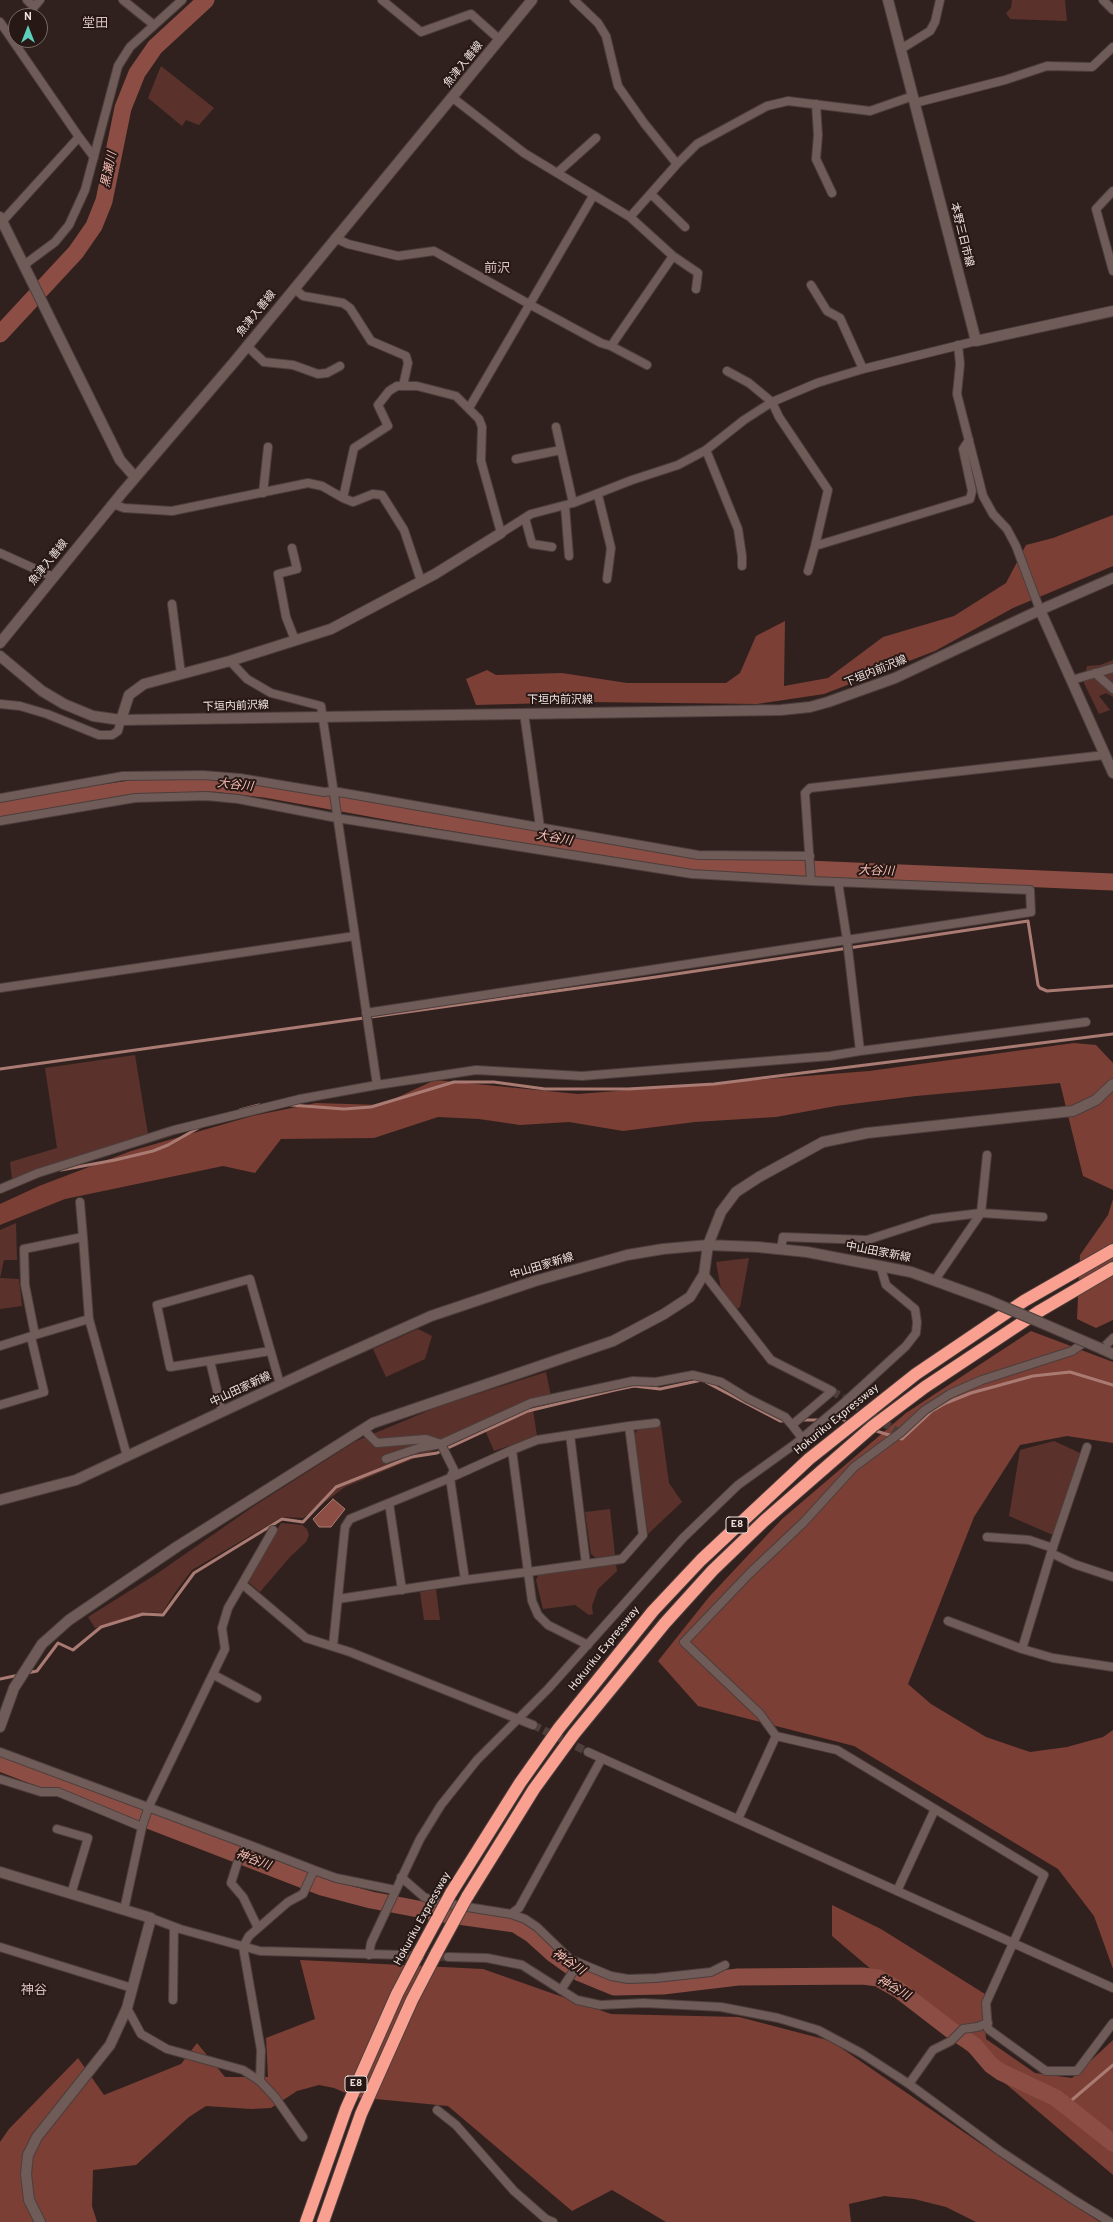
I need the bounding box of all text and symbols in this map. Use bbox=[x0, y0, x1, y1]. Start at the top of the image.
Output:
north arrow bbox=[8, 8, 48, 48]
text: N bbox=[24, 10, 32, 24]
district label: 堂田 bbox=[82, 16, 108, 32]
street label: 魚津入善線 bbox=[442, 39, 486, 91]
water label: 黒瀬川 bbox=[99, 151, 121, 189]
street label: 本野三日市線 bbox=[947, 201, 975, 269]
district label: 前沢 bbox=[484, 261, 510, 277]
street label: 魚津入善線 bbox=[235, 288, 279, 340]
street label: 魚津入善線 bbox=[27, 537, 71, 589]
street label: 下垣内前沢線 bbox=[843, 654, 909, 690]
street label: 下垣内前沢線 bbox=[527, 694, 593, 708]
street label: 下垣内前沢線 bbox=[203, 699, 269, 715]
water label: 大谷川 bbox=[216, 777, 254, 795]
water label: 大谷川 bbox=[535, 829, 573, 849]
water label: 大谷川 bbox=[858, 864, 894, 880]
street label: 中山田家新線 bbox=[844, 1240, 912, 1266]
street label: 中山田家新線 bbox=[509, 1251, 575, 1283]
street label: 中山田家新線 bbox=[208, 1370, 274, 1410]
street label: Hokuriku Expressway bbox=[792, 1382, 882, 1458]
road number: E8 bbox=[726, 1517, 748, 1533]
street label: Hokuriku Expressway bbox=[567, 1604, 643, 1694]
water label: 神谷川 bbox=[234, 1848, 272, 1874]
street label: Hokuriku Expressway bbox=[392, 1870, 454, 1968]
water label: 神谷川 bbox=[549, 1947, 587, 1979]
water label: 神谷川 bbox=[874, 1974, 912, 2004]
district label: 神谷 bbox=[21, 1983, 47, 1999]
road number: E8 bbox=[345, 2076, 367, 2092]

